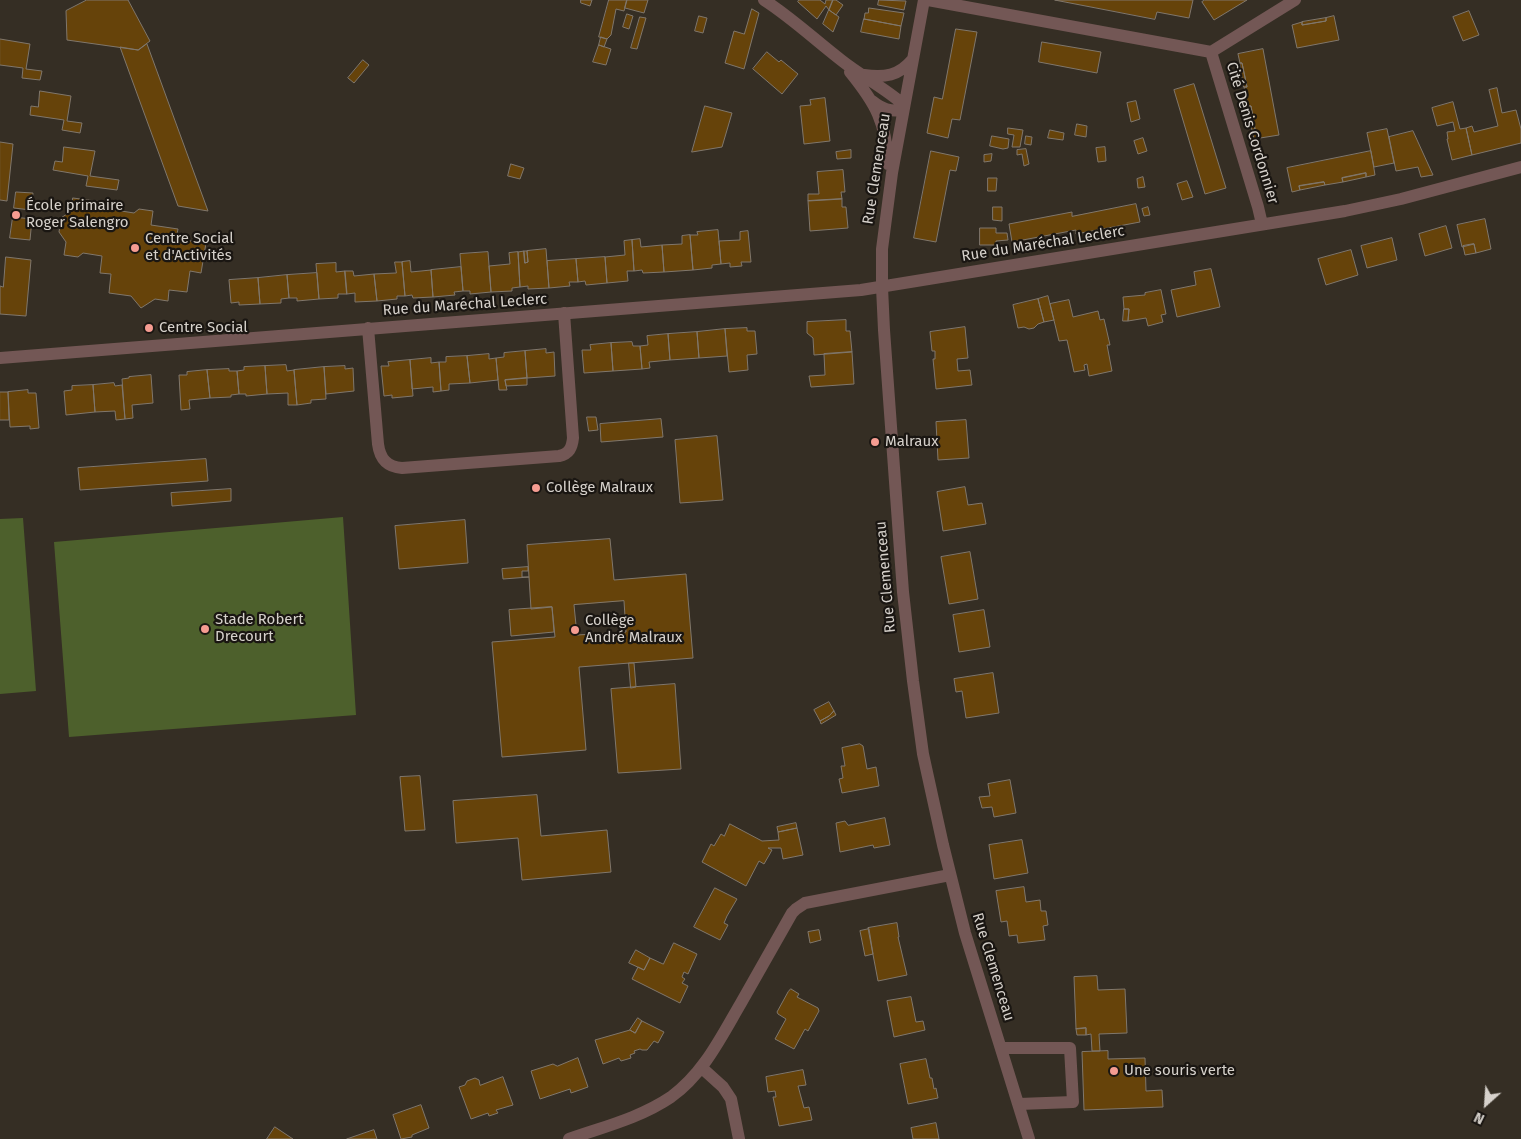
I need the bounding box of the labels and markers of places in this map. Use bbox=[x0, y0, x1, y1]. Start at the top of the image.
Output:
place label: École primaire Roger Salengro bbox=[26, 197, 128, 232]
marker: École primaire Roger Salengro bbox=[10, 209, 22, 221]
place label: Centre Social et d'Activités bbox=[145, 230, 234, 265]
marker: Centre Social et d'Activités bbox=[129, 242, 141, 254]
place label: Centre Social bbox=[159, 319, 248, 337]
marker: Centre Social bbox=[143, 322, 155, 334]
place label: Malraux bbox=[885, 433, 939, 451]
marker: Malraux bbox=[869, 436, 881, 448]
place label: Collège Malraux bbox=[546, 479, 653, 497]
marker: Collège Malraux bbox=[530, 482, 542, 494]
place label: Stade Robert Drecourt bbox=[215, 611, 304, 646]
place label: Collège André Malraux bbox=[585, 612, 682, 647]
marker: Stade Robert Drecourt bbox=[199, 623, 211, 635]
marker: Collège André Malraux bbox=[569, 624, 581, 636]
place label: Une souris verte bbox=[1124, 1062, 1235, 1080]
marker: Une souris verte bbox=[1108, 1065, 1120, 1077]

